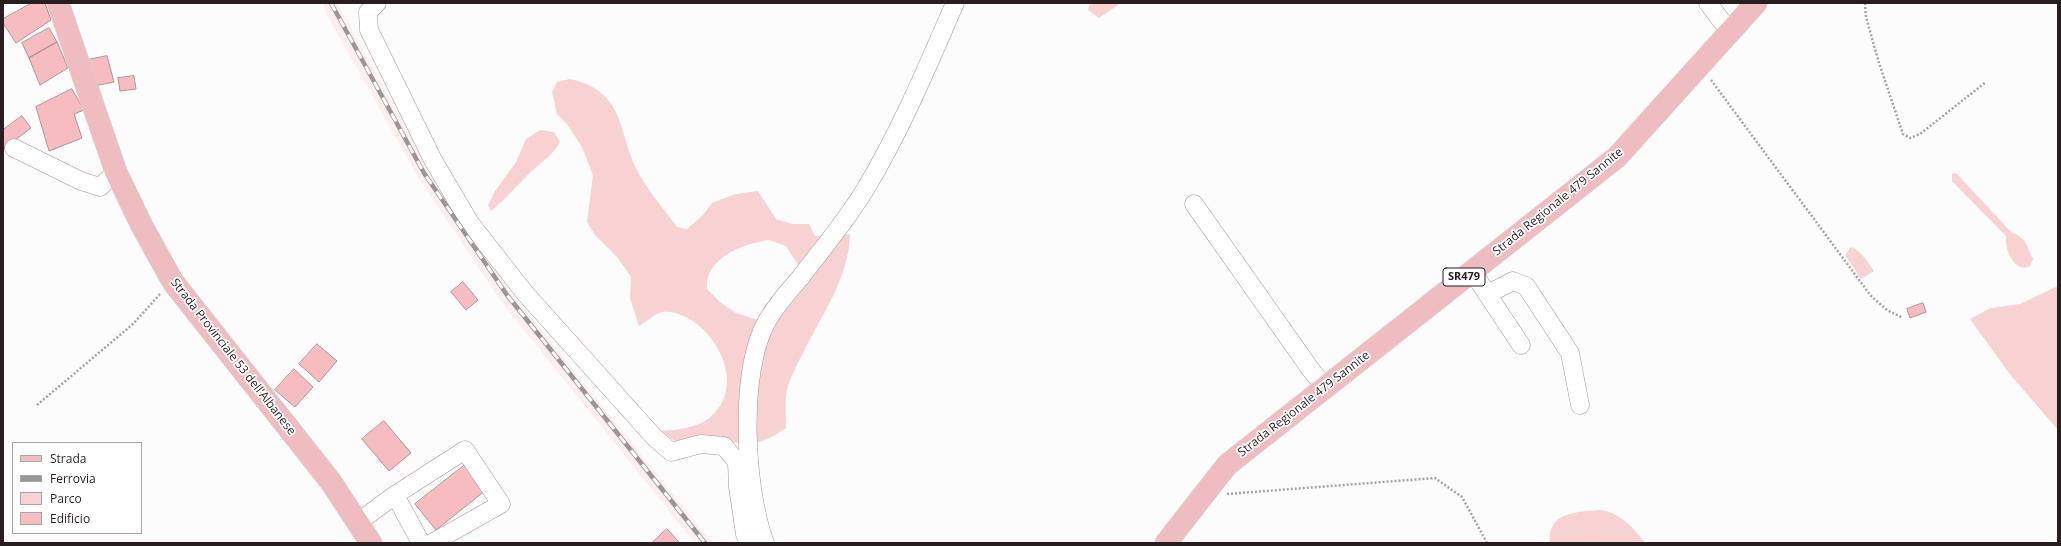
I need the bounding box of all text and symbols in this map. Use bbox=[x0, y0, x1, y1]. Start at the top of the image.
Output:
street label: Strada Regionale 479 Sannite bbox=[1490, 145, 1626, 259]
road number: SR479 bbox=[1443, 268, 1485, 286]
street label: Strada Provinciale 53 dell'Albanese bbox=[167, 276, 299, 438]
street label: Strada Regionale 479 Sannite bbox=[1235, 348, 1373, 460]
legend bbox=[12, 442, 142, 534]
text: Strada bbox=[50, 450, 86, 467]
text: Ferrovia bbox=[50, 470, 96, 487]
text: Parco bbox=[50, 490, 82, 507]
text: Edificio bbox=[50, 510, 90, 527]

